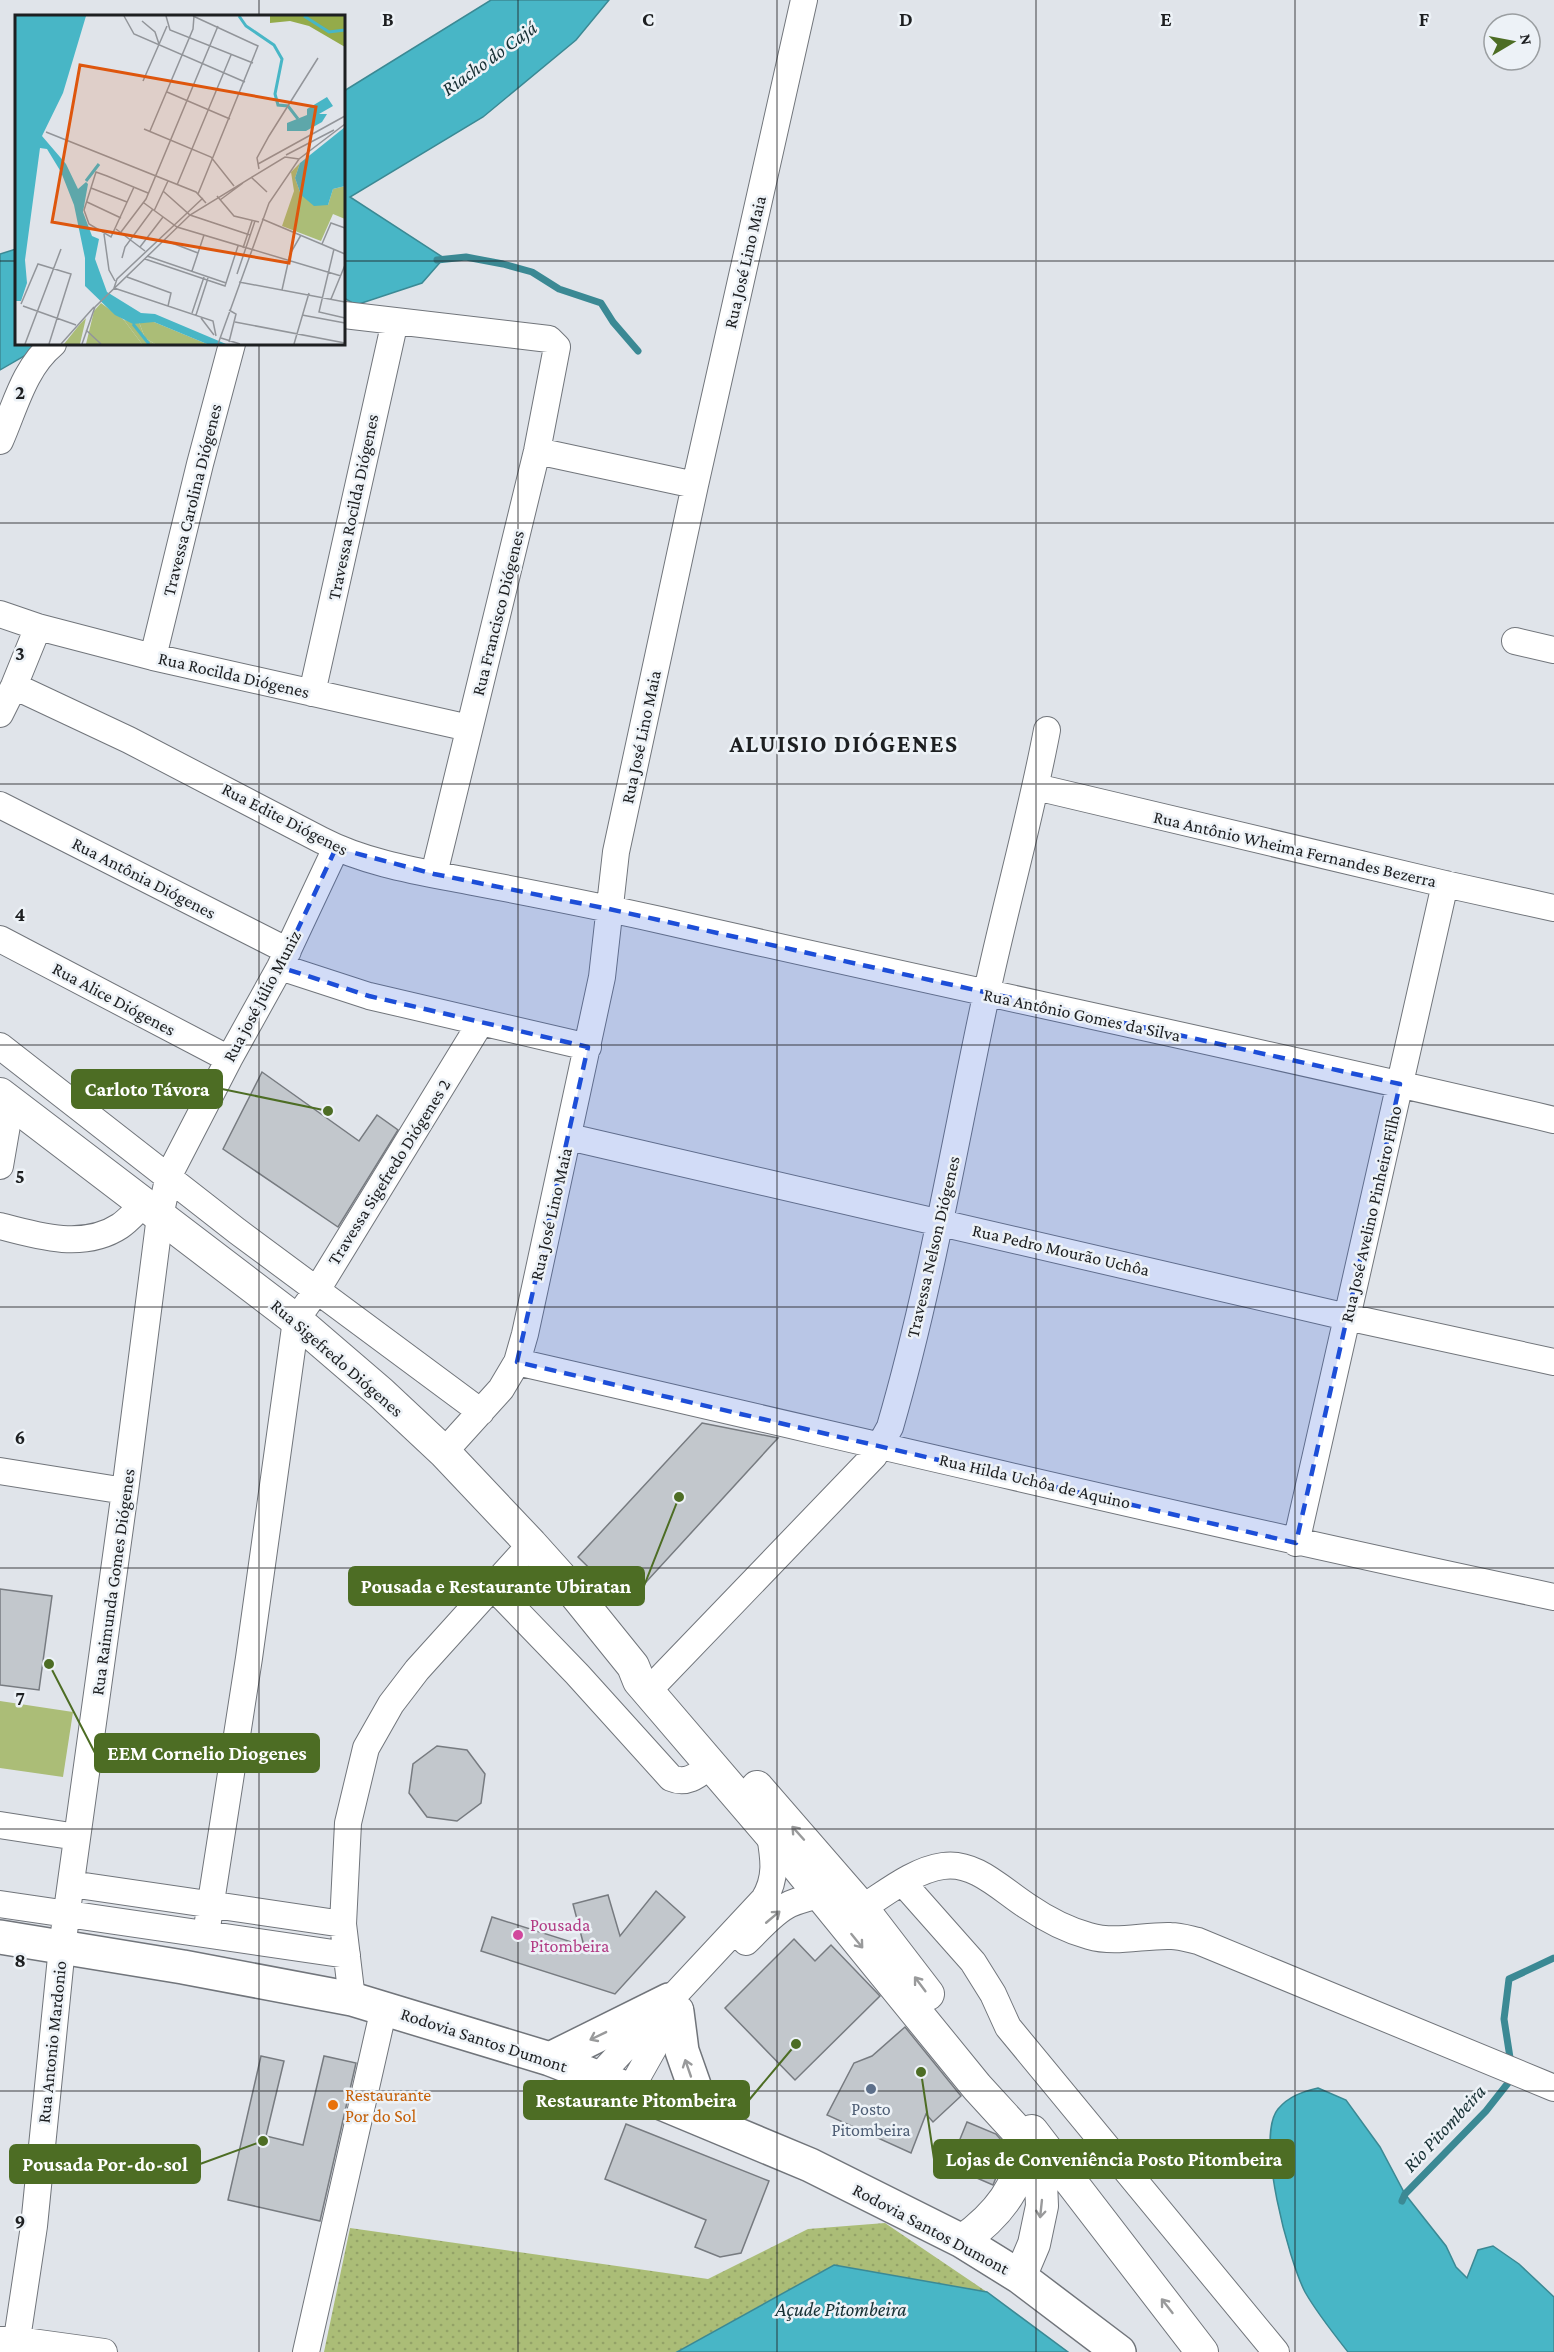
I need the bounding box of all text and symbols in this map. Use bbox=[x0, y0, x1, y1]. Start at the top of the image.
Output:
text: B bbox=[382, 8, 394, 30]
text: C bbox=[642, 8, 654, 30]
text: D bbox=[899, 8, 913, 30]
text: E bbox=[1160, 8, 1172, 30]
text: F bbox=[1419, 8, 1430, 30]
north arrow bbox=[1482, 12, 1542, 72]
inset map bbox=[15, 15, 345, 345]
water label: Riacho do Cajá bbox=[437, 16, 542, 101]
text: N bbox=[1517, 33, 1536, 46]
street label: Rua José Lino Maia bbox=[720, 194, 770, 330]
text: 2 bbox=[15, 381, 25, 403]
street label: Travessa Carolina Diógenes bbox=[158, 402, 226, 598]
street label: Travessa Rocilda Diógenes bbox=[324, 412, 382, 602]
street label: Rua Francisco Diógenes bbox=[468, 528, 528, 698]
text: 3 bbox=[15, 642, 25, 664]
street label: Rua Rocilda Diógenes bbox=[156, 648, 312, 702]
street label: Rua José Lino Maia bbox=[617, 669, 665, 805]
district label: ALUISIO DIÓGENES bbox=[729, 730, 958, 757]
street label: Rua Edite Diógenes bbox=[219, 779, 351, 859]
street label: Rua Antônio Wheima Fernandes Bezerra bbox=[1152, 807, 1438, 891]
street label: Rua Antônia Diógenes bbox=[69, 833, 219, 923]
text: 4 bbox=[15, 903, 26, 925]
street label: Rua josé Júlio Muniz bbox=[219, 927, 306, 1066]
street label: Rua Alice Diógenes bbox=[49, 958, 179, 1040]
street label: Rua Antônio Gomes da Silva bbox=[982, 984, 1182, 1046]
callout: Carloto Távora bbox=[72, 1070, 222, 1108]
street label: Travessa Sigefredo Diógenes 2 bbox=[323, 1075, 455, 1269]
text: Carloto Távora bbox=[84, 1078, 210, 1100]
street label: Rua José Avelino Pinheiro Filho bbox=[1336, 1104, 1406, 1324]
street label: Rua José Lino Maia bbox=[526, 1146, 576, 1282]
street label: Travessa Nelson Diógenes bbox=[902, 1154, 964, 1340]
text: 5 bbox=[15, 1165, 25, 1187]
street label: Rua Pedro Mourão Uchôa bbox=[970, 1220, 1152, 1280]
street label: Rua Sigefredo Diógenes bbox=[267, 1295, 407, 1421]
text: 6 bbox=[15, 1426, 25, 1448]
street label: Rua Hilda Uchôa de Aquino bbox=[937, 1449, 1133, 1513]
street label: Rua Raimunda Gomes Diógenes bbox=[87, 1467, 139, 1697]
callout: Pousada e Restaurante Ubiratan bbox=[349, 1567, 644, 1605]
text: Pousada e Restaurante Ubiratan bbox=[361, 1575, 632, 1597]
text: 7 bbox=[15, 1687, 25, 1709]
callout: EEM Cornelio Diogenes bbox=[95, 1734, 319, 1772]
text: EEM Cornelio Diogenes bbox=[107, 1742, 307, 1764]
one-way arrow bbox=[791, 1825, 805, 1840]
one-way arrow bbox=[765, 1910, 781, 1923]
place label: Pousada Pitombeira bbox=[530, 1915, 609, 1956]
marker: Pousada Pitombeira bbox=[511, 1928, 525, 1942]
one-way arrow bbox=[851, 1932, 864, 1948]
text: 8 bbox=[14, 1949, 26, 1971]
street label: Rua Antonio Mardonio bbox=[34, 1960, 70, 2124]
one-way arrow bbox=[914, 1977, 927, 1993]
street label: Rodovia Santos Dumont bbox=[398, 2004, 571, 2077]
one-way arrow bbox=[590, 2031, 608, 2042]
one-way arrow bbox=[681, 2059, 692, 2078]
water label: Rio Pitombeira bbox=[1398, 2080, 1490, 2176]
callout: Restaurante Pitombeira bbox=[524, 2081, 749, 2119]
marker: Posto Pitombeira bbox=[864, 2082, 878, 2096]
place label: Restaurante Por do Sol bbox=[345, 2085, 431, 2126]
text: Restaurante Pitombeira bbox=[535, 2089, 737, 2111]
marker: Restaurante Por do Sol bbox=[326, 2098, 340, 2112]
place label: Posto Pitombeira bbox=[831, 2099, 911, 2140]
callout: Lojas de Conveniência Posto Pitombeira bbox=[934, 2140, 1294, 2178]
callout: Pousada Por-do-sol bbox=[10, 2145, 200, 2183]
text: Lojas de Conveniência Posto Pitombeira bbox=[946, 2148, 1283, 2171]
text: Pousada Por-do-sol bbox=[22, 2153, 188, 2175]
street label: Rodovia Santos Dumont bbox=[849, 2179, 1013, 2279]
one-way arrow bbox=[1035, 2198, 1046, 2218]
text: 9 bbox=[15, 2210, 25, 2232]
water label: Açude Pitombeira bbox=[774, 2298, 907, 2321]
one-way arrow bbox=[1160, 2298, 1173, 2314]

